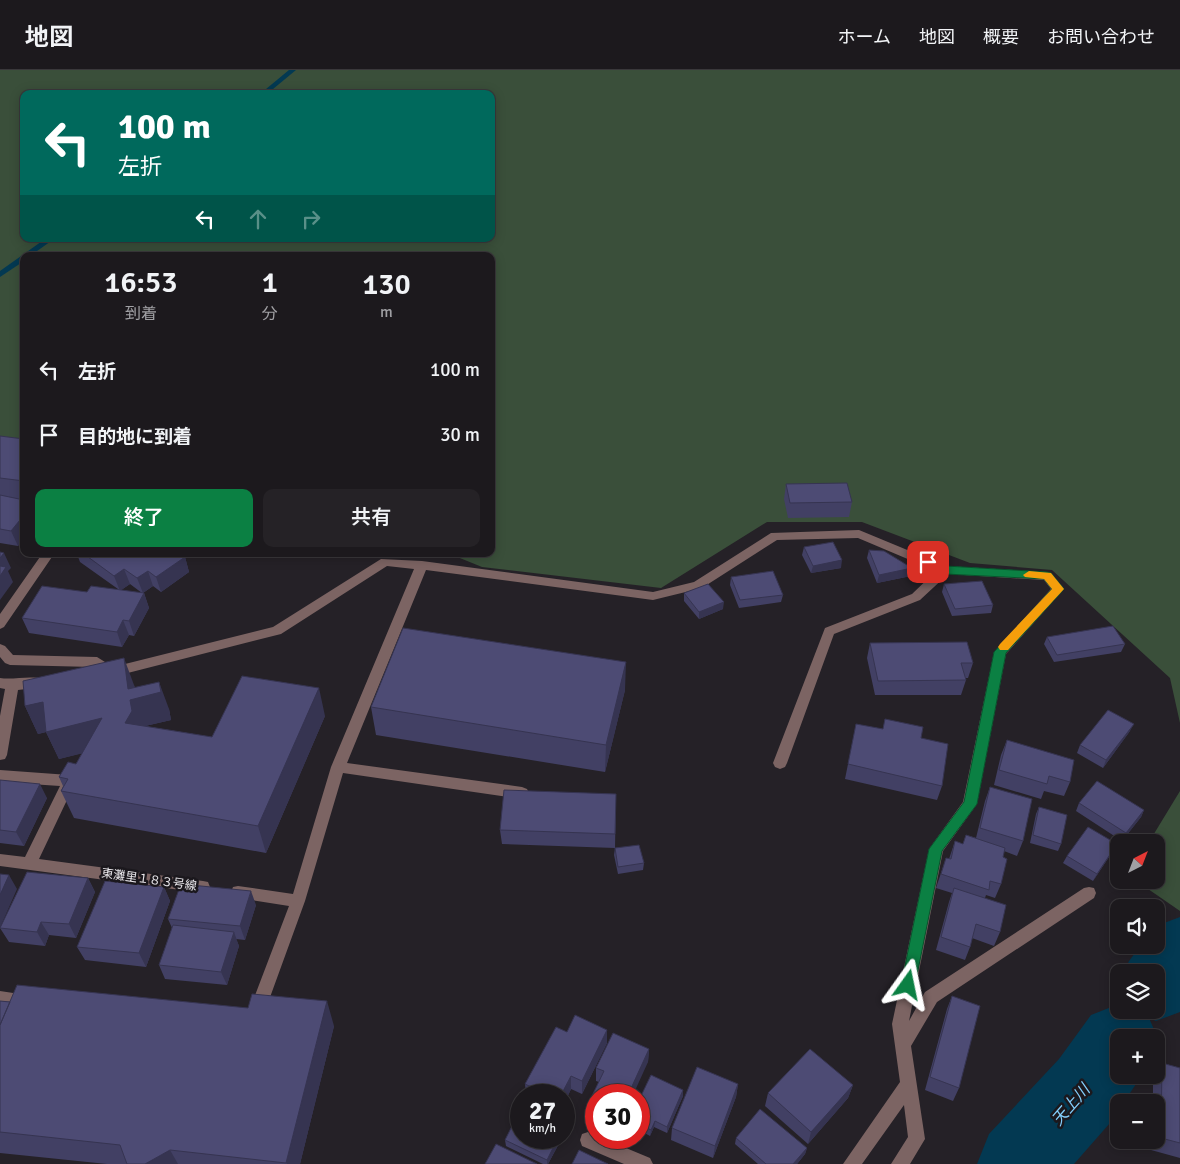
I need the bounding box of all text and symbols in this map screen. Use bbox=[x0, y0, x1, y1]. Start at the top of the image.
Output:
text: 地図 bbox=[25, 22, 73, 52]
text: ホーム bbox=[838, 26, 891, 48]
text: 地図 bbox=[919, 26, 955, 48]
text: 概要 bbox=[983, 26, 1019, 48]
text: お問い合わせ bbox=[1047, 26, 1155, 48]
text: 100 m bbox=[118, 105, 211, 148]
icon: left bbox=[35, 110, 100, 175]
text: 左折 bbox=[118, 153, 162, 180]
icon: left bbox=[191, 205, 219, 233]
icon: ahead bbox=[244, 205, 272, 233]
icon: right bbox=[297, 205, 325, 233]
text: 16:53 bbox=[104, 264, 177, 301]
text: 1 bbox=[262, 264, 278, 301]
text: 130 bbox=[362, 266, 411, 303]
text: m bbox=[380, 302, 393, 322]
text: 到着 bbox=[125, 304, 157, 324]
text: 分 bbox=[262, 304, 278, 324]
icon: left bbox=[35, 356, 63, 384]
text: 100 m bbox=[430, 358, 480, 382]
text: 左折 bbox=[78, 360, 116, 384]
icon: arrive bbox=[35, 421, 63, 449]
text: 30 m bbox=[440, 423, 480, 447]
text: 目的地に到着 bbox=[78, 425, 192, 449]
button: 終了 bbox=[35, 489, 253, 547]
button: 共有 bbox=[263, 489, 480, 547]
pin bbox=[907, 541, 949, 583]
icon: arrive bbox=[914, 548, 942, 576]
north arrow bbox=[1110, 834, 1165, 889]
map controls bbox=[1110, 834, 1165, 1149]
street label: 東灘里１８３号線 bbox=[100, 866, 198, 894]
button: sound bbox=[1110, 899, 1165, 954]
position arrow bbox=[881, 958, 933, 1010]
button: layers bbox=[1110, 964, 1165, 1019]
button: + bbox=[1110, 1029, 1165, 1084]
water label: 天上川 bbox=[1048, 1079, 1096, 1130]
speed limit sign: 30 bbox=[585, 1084, 650, 1149]
button: − bbox=[1110, 1094, 1165, 1149]
text: 27 bbox=[529, 1095, 556, 1126]
text: km/h bbox=[529, 1121, 556, 1136]

